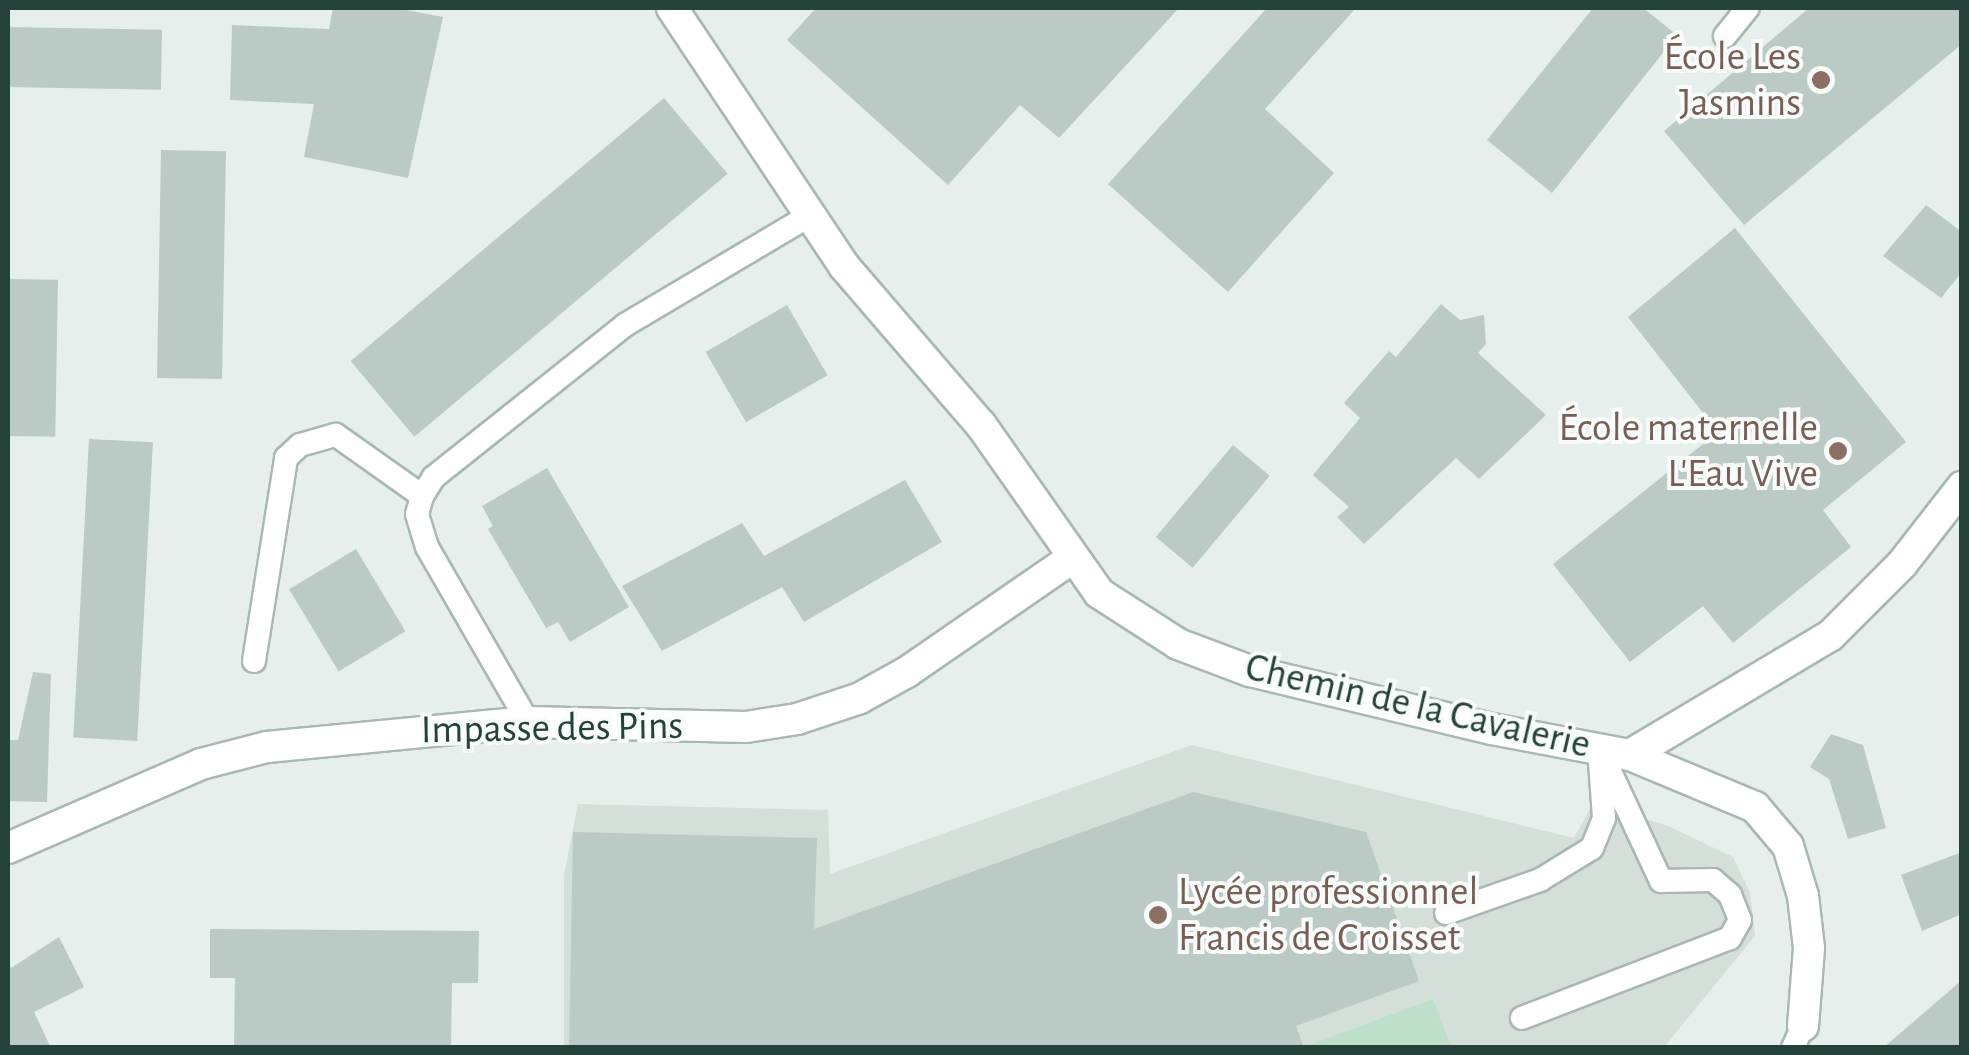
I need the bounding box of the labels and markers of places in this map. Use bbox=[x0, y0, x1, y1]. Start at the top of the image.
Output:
place label: École Les Jasmins bbox=[1663, 33, 1801, 127]
marker: École Les Jasmins bbox=[1810, 69, 1832, 91]
place label: École maternelle L'Eau Vive bbox=[1558, 404, 1818, 498]
marker: École maternelle L'Eau Vive bbox=[1827, 440, 1849, 462]
place label: Lycée professionnel Francis de Croisset bbox=[1178, 868, 1478, 962]
marker: Lycée professionnel Francis de Croisset bbox=[1147, 904, 1169, 926]

